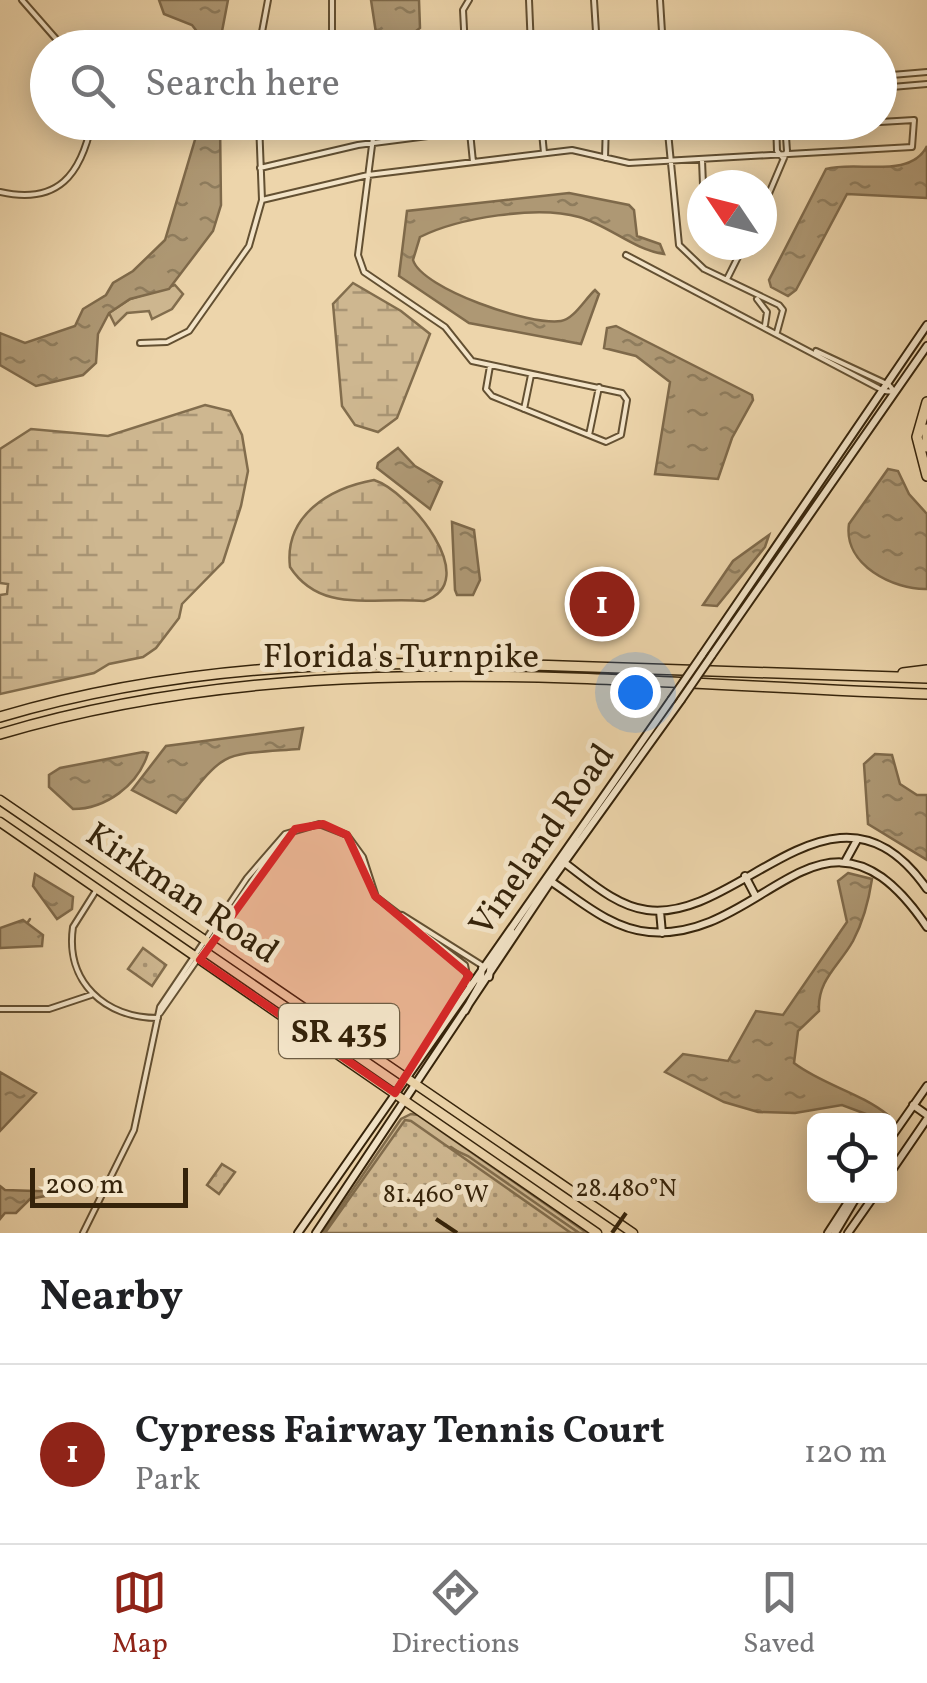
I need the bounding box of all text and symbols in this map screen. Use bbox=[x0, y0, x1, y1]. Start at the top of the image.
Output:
search box bbox=[30, 30, 897, 140]
icon: search bbox=[65, 58, 120, 113]
text: Search here bbox=[145, 59, 340, 112]
north arrow bbox=[687, 170, 777, 260]
pin: 1 bbox=[570, 566, 634, 642]
street label: Florida's Turnpike bbox=[263, 634, 539, 682]
your location bbox=[610, 667, 661, 718]
street label: Vineland Road bbox=[459, 735, 628, 947]
street label: Kirkman Road bbox=[75, 812, 287, 977]
road number: SR 435 bbox=[279, 1004, 399, 1058]
map controls bbox=[807, 1113, 897, 1203]
button: locate bbox=[807, 1113, 897, 1203]
scale bar bbox=[30, 1163, 188, 1208]
text: 200 m bbox=[45, 1166, 124, 1205]
text: 28.480°N bbox=[575, 1172, 677, 1207]
text: 81.460°W bbox=[383, 1178, 489, 1213]
text: Nearby bbox=[40, 1269, 183, 1328]
text: Cypress Fairway Tennis Court bbox=[135, 1406, 664, 1459]
text: 1 bbox=[66, 1432, 79, 1476]
text: 120 m bbox=[804, 1432, 887, 1476]
text: Park bbox=[135, 1459, 200, 1503]
tab: Map bbox=[112, 1565, 168, 1664]
tab: Directions bbox=[391, 1565, 520, 1664]
tab: Saved bbox=[743, 1565, 815, 1664]

